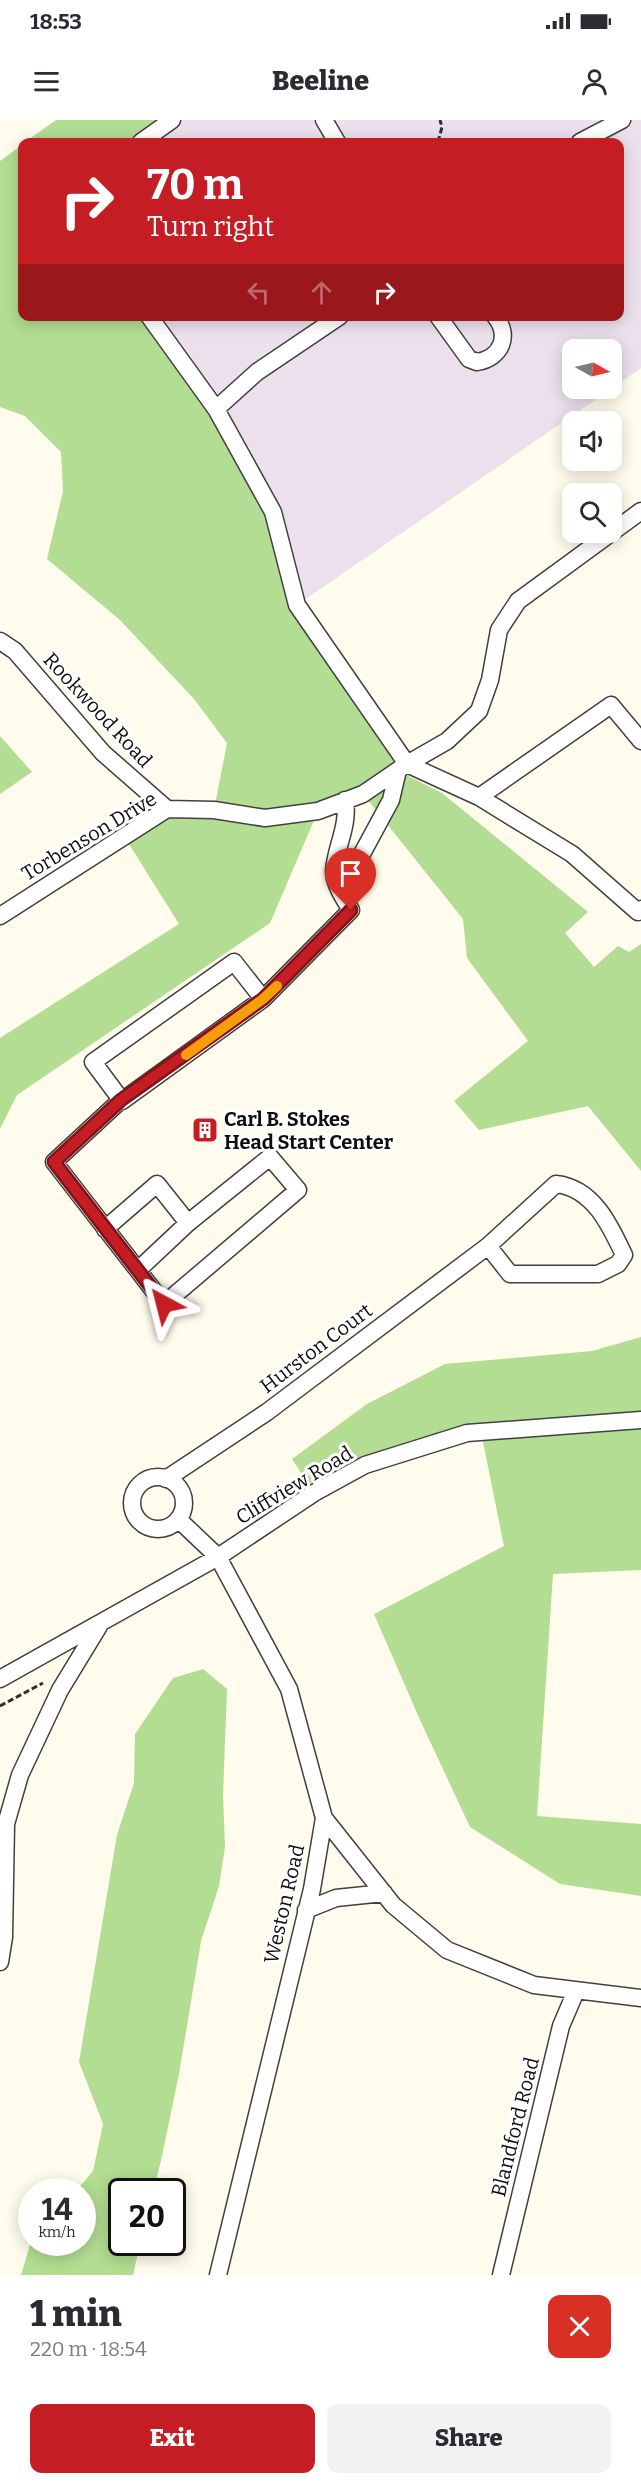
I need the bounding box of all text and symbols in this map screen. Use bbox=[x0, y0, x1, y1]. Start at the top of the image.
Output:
text: 18:53 bbox=[30, 8, 82, 35]
icon: menu bbox=[30, 65, 63, 98]
text: Beeline bbox=[272, 65, 369, 97]
icon: person bbox=[578, 65, 611, 98]
text: 70 m bbox=[147, 160, 243, 210]
icon: right bbox=[48, 162, 126, 240]
text: Turn right bbox=[147, 211, 274, 243]
icon: left bbox=[242, 276, 275, 309]
icon: ahead bbox=[305, 276, 338, 309]
icon: right bbox=[368, 276, 401, 309]
north arrow bbox=[562, 339, 622, 399]
map controls bbox=[562, 339, 622, 543]
button: sound bbox=[562, 411, 622, 471]
button: search bbox=[562, 483, 622, 543]
street label: Rookwood Road bbox=[39, 648, 157, 773]
street label: Torbenson Drive bbox=[17, 786, 161, 886]
pin bbox=[325, 848, 376, 910]
icon: arrive bbox=[334, 857, 367, 890]
place label: Carl B. Stokes Head Start Center bbox=[224, 1107, 394, 1154]
building icon: Carl B. Stokes Head Start Center bbox=[190, 1115, 220, 1145]
position arrow bbox=[132, 1272, 196, 1336]
street label: Hurston Court bbox=[255, 1298, 377, 1398]
street label: Cliffview Road bbox=[231, 1441, 357, 1529]
street label: Weston Road bbox=[259, 1842, 309, 1966]
street label: Blandford Road bbox=[486, 2055, 544, 2199]
speed limit sign: 20 bbox=[108, 2178, 186, 2256]
text: 14 bbox=[41, 2192, 73, 2228]
text: km/h bbox=[38, 2223, 76, 2241]
text: 1 min bbox=[30, 2292, 122, 2336]
button: close bbox=[548, 2295, 611, 2358]
text: 220 m · 18:54 bbox=[30, 2337, 147, 2361]
button: Exit bbox=[30, 2404, 315, 2473]
button: Share bbox=[327, 2404, 611, 2473]

